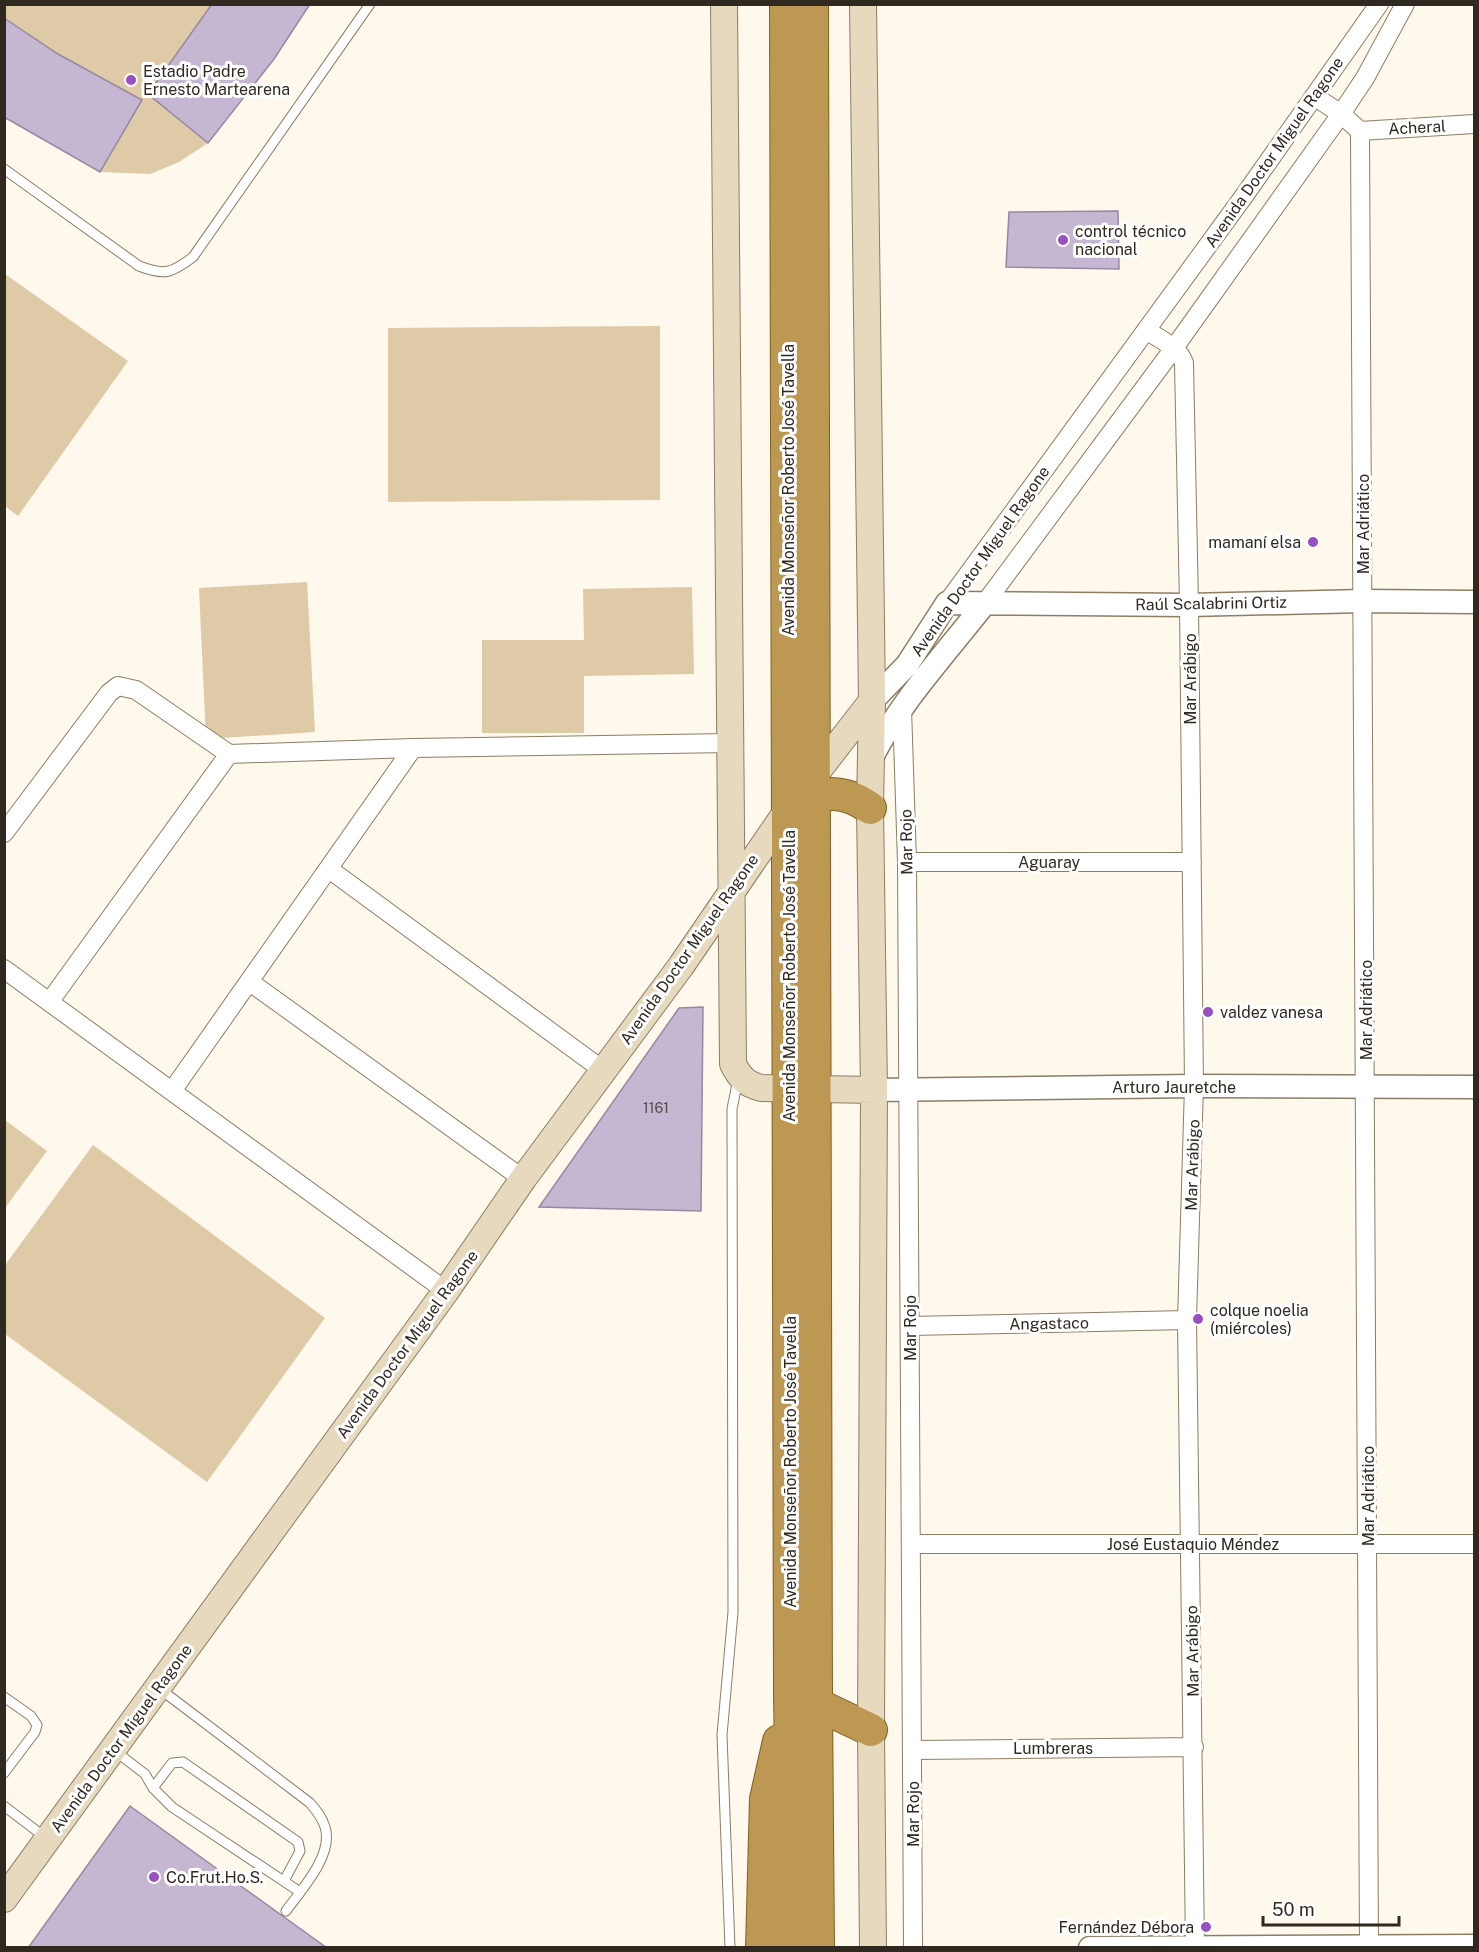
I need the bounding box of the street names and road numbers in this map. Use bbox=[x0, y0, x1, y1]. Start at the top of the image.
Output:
street label: Avenida Doctor Miguel Ragone bbox=[1201, 53, 1348, 251]
street label: Acheral bbox=[1388, 116, 1446, 138]
street label: Avenida Monseñor Roberto José Tavella bbox=[779, 344, 798, 636]
street label: Avenida Doctor Miguel Ragone bbox=[907, 462, 1054, 660]
street label: Mar Adriático bbox=[1354, 474, 1373, 574]
street label: Raúl Scalabrini Ortiz bbox=[1135, 593, 1287, 614]
street label: Mar Arábigo bbox=[1181, 633, 1200, 725]
street label: Mar Rojo bbox=[896, 809, 917, 875]
street label: Avenida Monseñor Roberto José Tavella bbox=[780, 830, 799, 1122]
street label: Avenida Doctor Miguel Ragone bbox=[616, 850, 763, 1048]
street label: Aguaray bbox=[1018, 853, 1080, 872]
street label: Mar Adriático bbox=[1357, 960, 1376, 1060]
street label: Arturo Jauretche bbox=[1112, 1078, 1236, 1097]
street label: Mar Arábigo bbox=[1181, 1119, 1204, 1211]
street label: Avenida Doctor Miguel Ragone bbox=[333, 1246, 482, 1442]
street label: Mar Rojo bbox=[901, 1295, 920, 1361]
street label: Angastaco bbox=[1009, 1313, 1089, 1334]
street label: Avenida Monseñor Roberto José Tavella bbox=[781, 1316, 800, 1608]
street label: Mar Adriático bbox=[1359, 1446, 1378, 1546]
street label: José Eustaquio Méndez bbox=[1107, 1535, 1279, 1554]
street label: Mar Arábigo bbox=[1182, 1605, 1203, 1697]
street label: Avenida Doctor Miguel Ragone bbox=[47, 1640, 196, 1836]
street label: Lumbreras bbox=[1013, 1739, 1093, 1758]
street label: Mar Rojo bbox=[904, 1781, 923, 1847]

